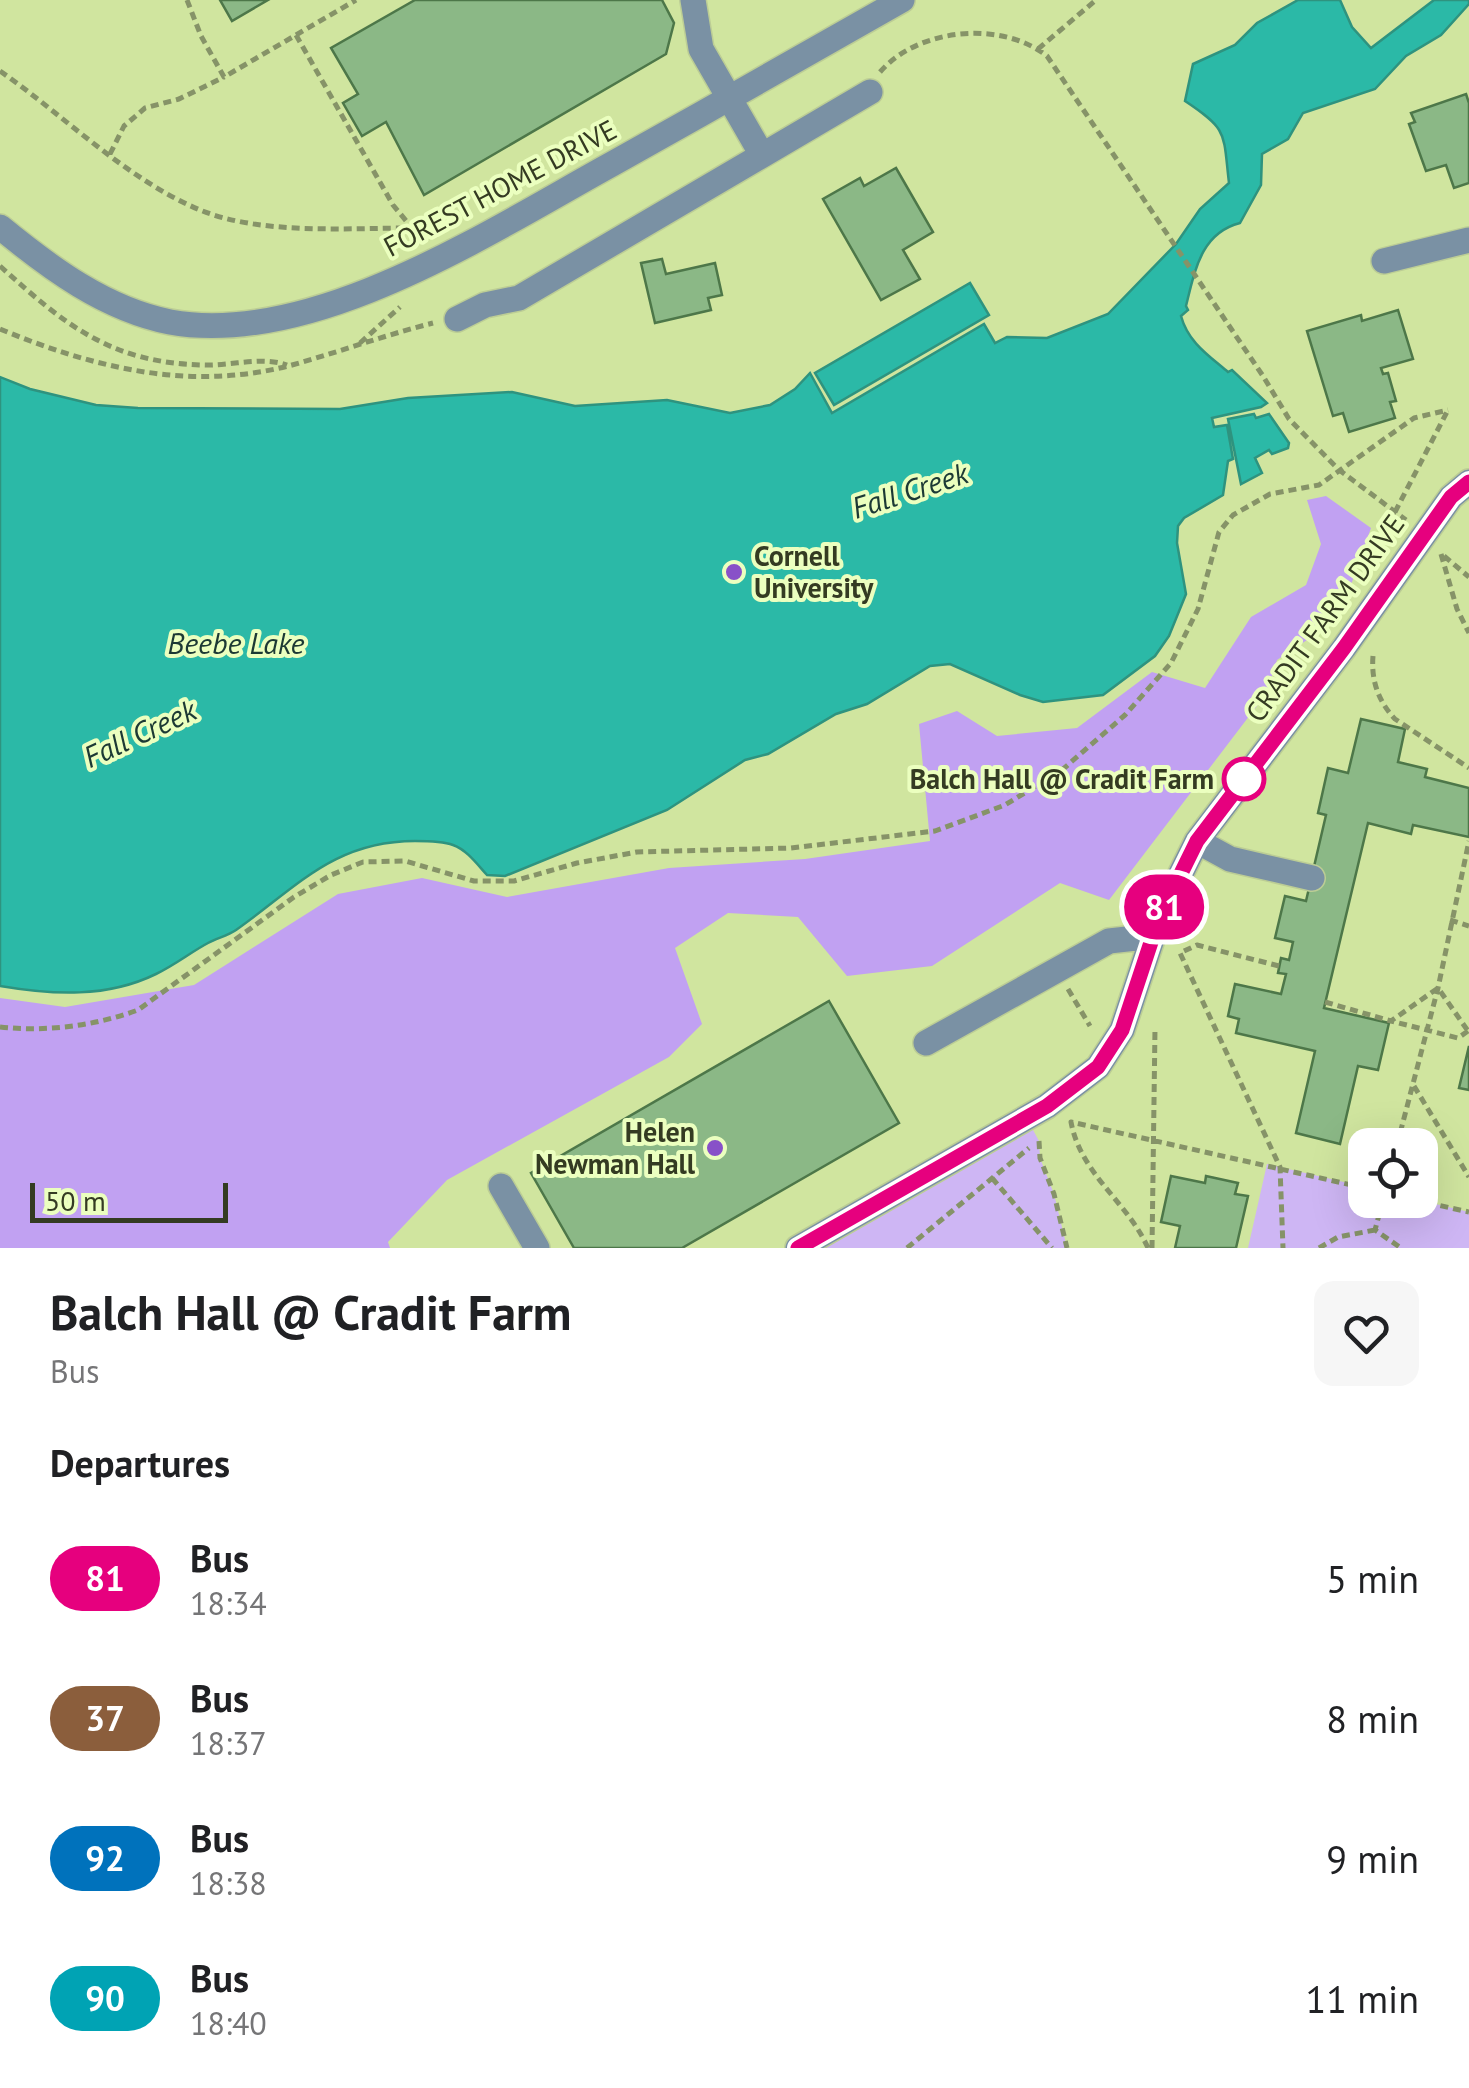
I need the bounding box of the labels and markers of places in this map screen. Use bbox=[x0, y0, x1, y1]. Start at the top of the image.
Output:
place label: Cornell University bbox=[754, 537, 874, 606]
marker: Cornell University bbox=[723, 561, 745, 583]
marker: Balch Hall @ Cradit Farm bbox=[1223, 758, 1265, 800]
place label: Balch Hall @ Cradit Farm bbox=[910, 760, 1214, 797]
place label: Helen Newman Hall bbox=[535, 1113, 696, 1182]
marker: Helen Newman Hall bbox=[704, 1137, 726, 1159]

